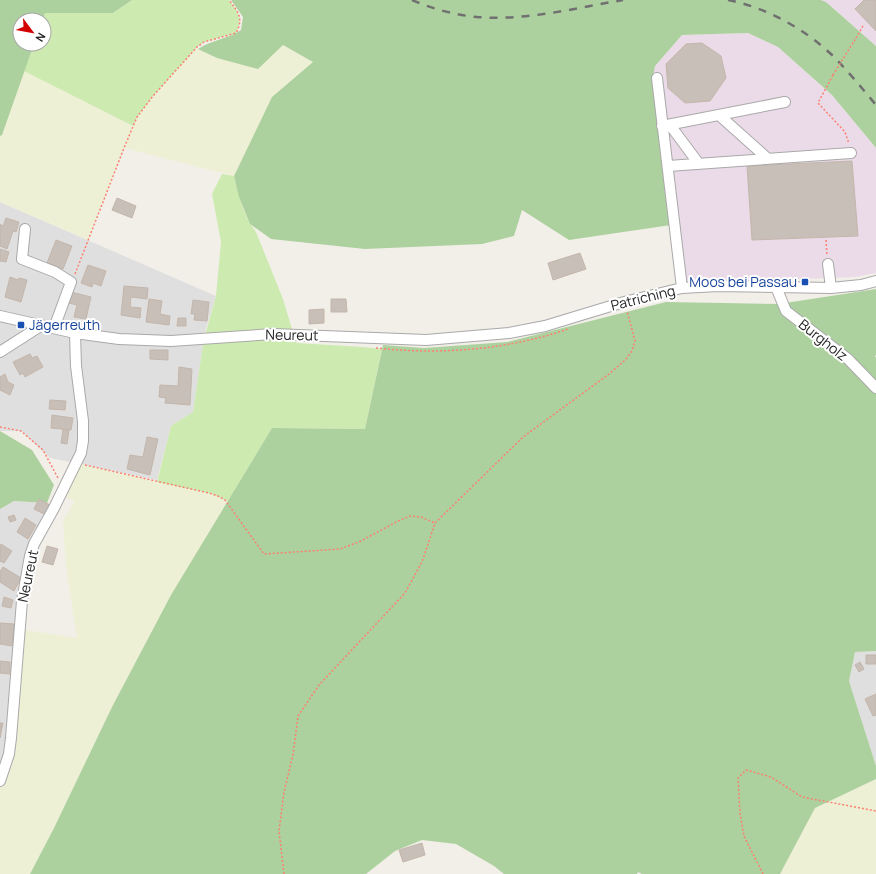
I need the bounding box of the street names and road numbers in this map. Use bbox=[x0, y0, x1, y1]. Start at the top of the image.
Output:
street label: Patriching bbox=[609, 280, 677, 315]
street label: Burgholz bbox=[795, 315, 852, 365]
street label: Neureut bbox=[265, 325, 319, 344]
street label: Neureut bbox=[13, 548, 42, 604]

